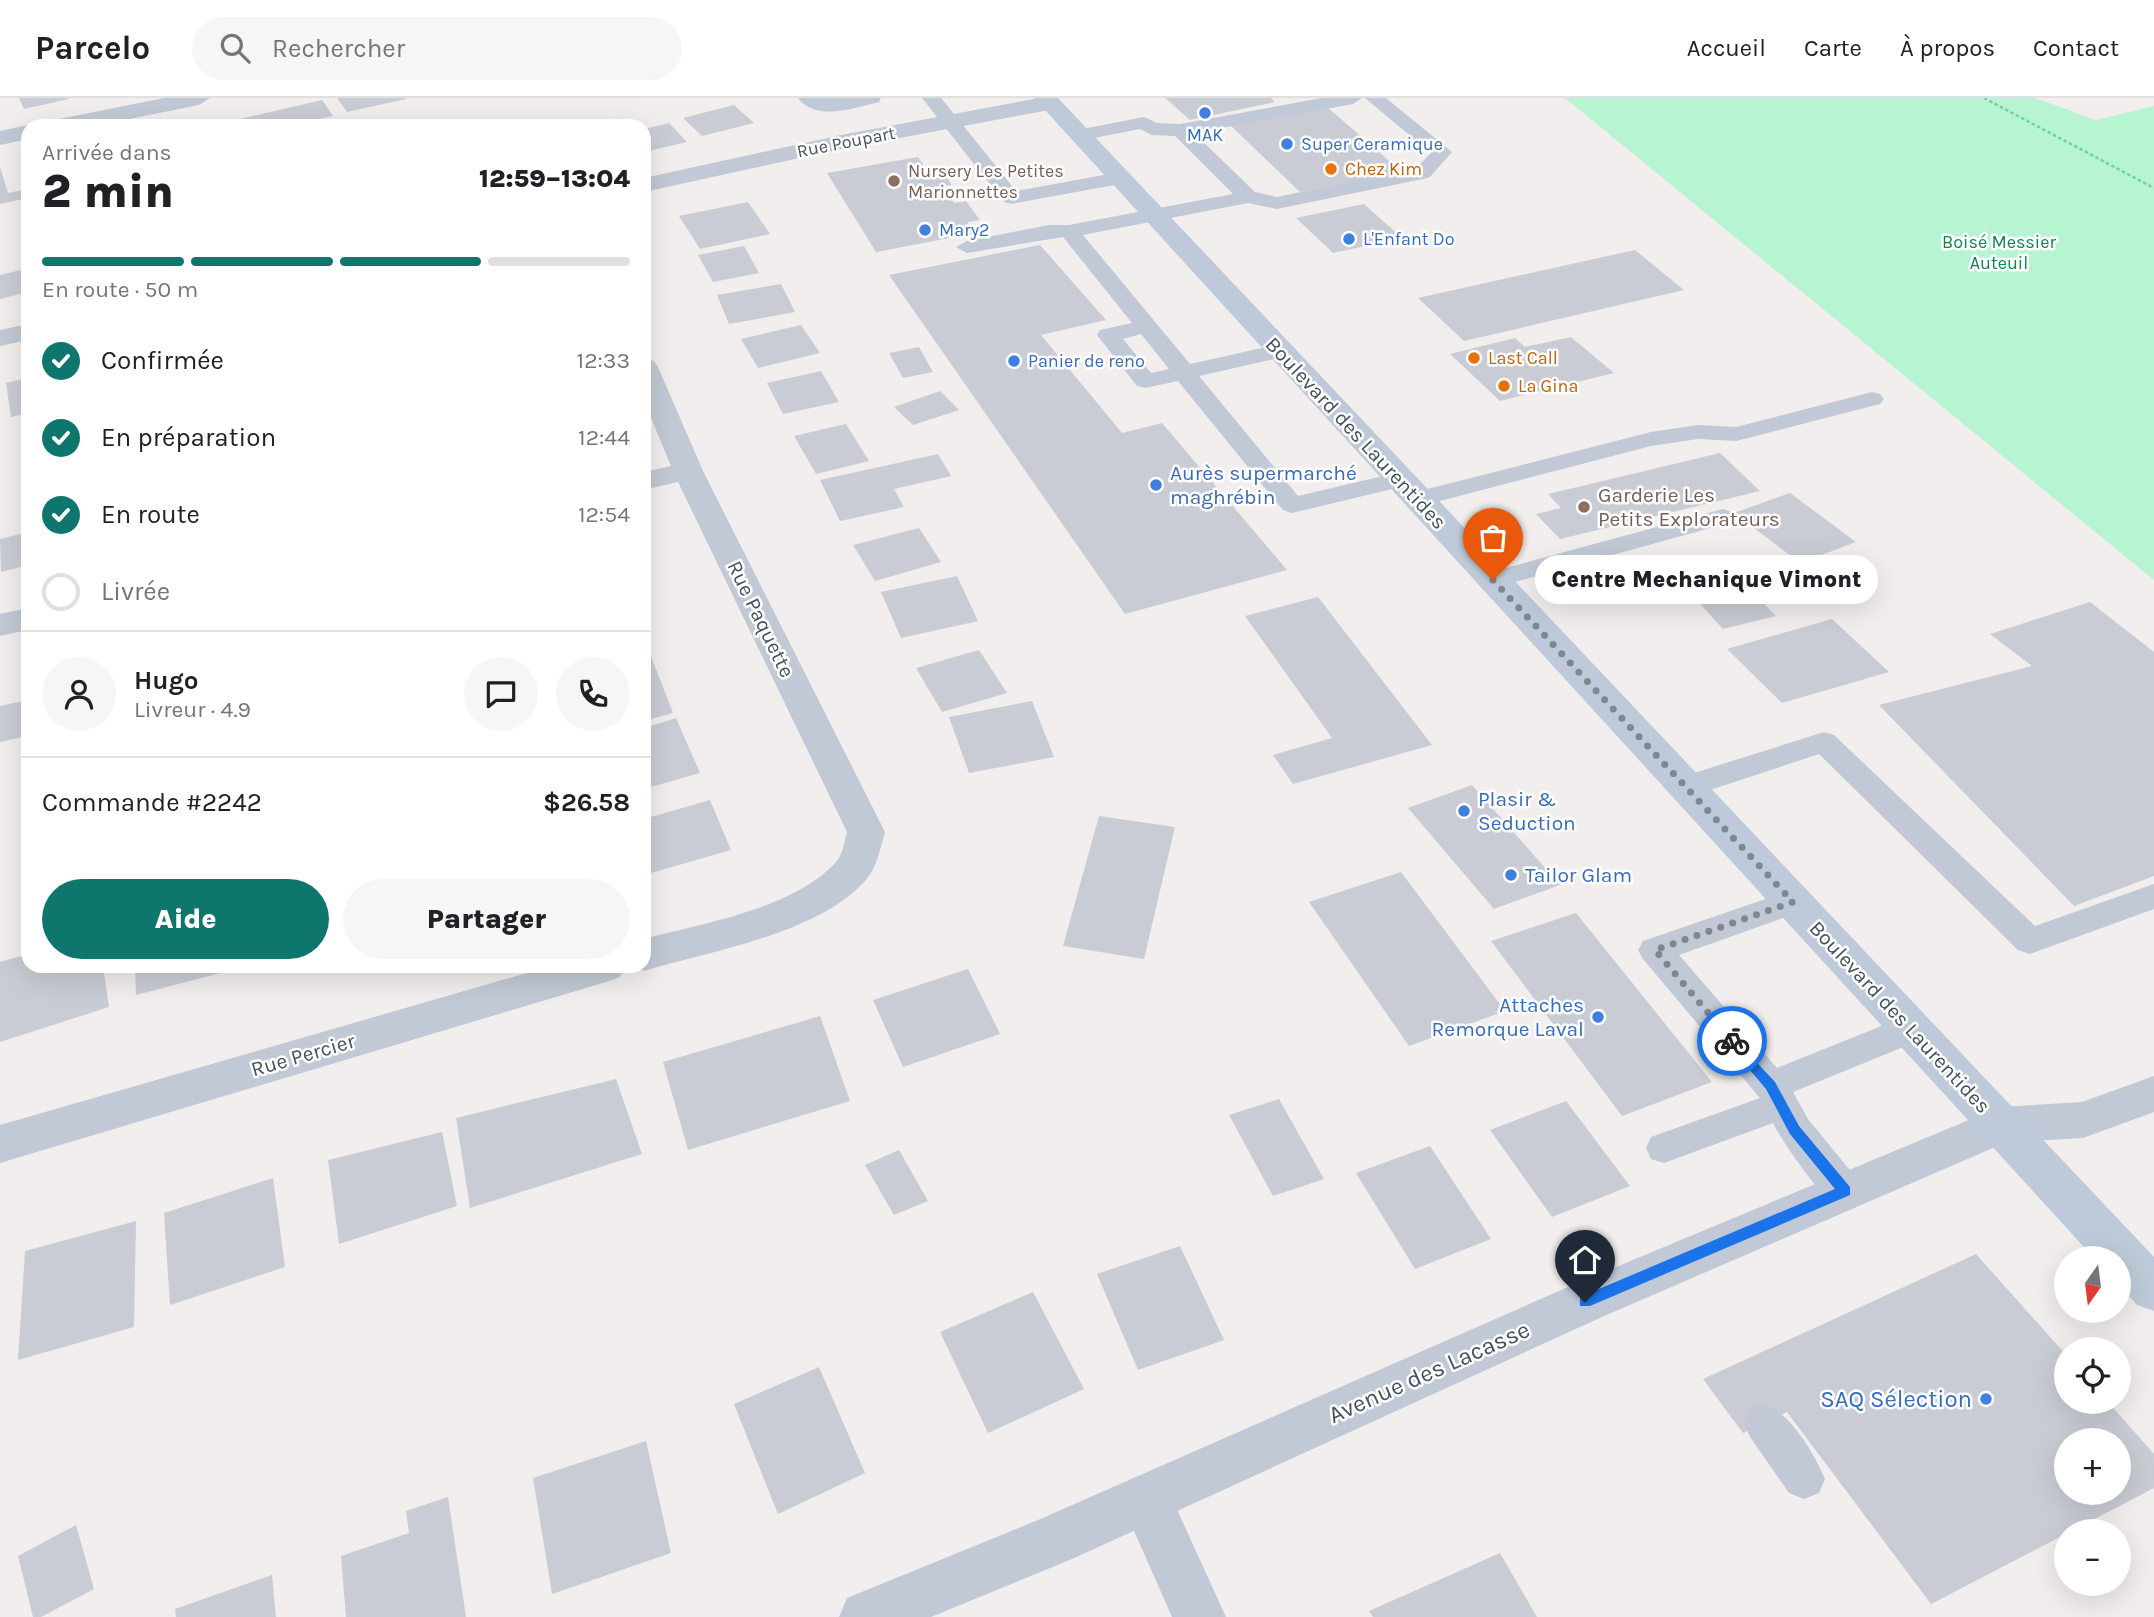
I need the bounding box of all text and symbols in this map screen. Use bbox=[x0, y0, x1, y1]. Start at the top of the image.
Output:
search box bbox=[192, 17, 682, 80]
text: Parcelo bbox=[35, 29, 150, 67]
icon: search bbox=[216, 29, 254, 67]
text: Rechercher bbox=[272, 33, 405, 64]
text: Accueil bbox=[1687, 34, 1766, 62]
text: Carte bbox=[1804, 34, 1862, 62]
text: À propos bbox=[1900, 34, 1995, 62]
text: Contact bbox=[2033, 34, 2119, 62]
marker: MAK bbox=[1197, 105, 1213, 121]
street label: Rue Poupart bbox=[795, 122, 897, 162]
place label: MAK bbox=[1187, 124, 1223, 146]
place label: Super Ceramique bbox=[1301, 133, 1443, 155]
marker: Super Ceramique bbox=[1279, 136, 1295, 152]
text: Arrivée dans bbox=[42, 139, 172, 166]
place label: Chez Kim bbox=[1345, 158, 1422, 180]
place label: Nursery Les Petites Marionnettes bbox=[908, 160, 1064, 203]
marker: Chez Kim bbox=[1323, 161, 1339, 177]
text: 12:59–13:04 bbox=[479, 163, 630, 194]
text: 2 min bbox=[42, 165, 174, 219]
marker: Nursery Les Petites Marionnettes bbox=[886, 173, 902, 189]
place label: Mary2 bbox=[939, 219, 989, 241]
marker: Mary2 bbox=[917, 222, 933, 238]
place label: L'Enfant Do bbox=[1363, 228, 1455, 250]
marker: L'Enfant Do bbox=[1341, 231, 1357, 247]
park label: Boisé Messier Auteuil bbox=[1942, 231, 2056, 274]
text: En route · 50 m bbox=[42, 276, 198, 303]
street label: Boulevard des Laurentides bbox=[1261, 332, 1451, 534]
icon: check bbox=[42, 342, 80, 380]
text: Confirmée bbox=[101, 345, 224, 376]
text: 12:33 bbox=[577, 347, 630, 374]
place label: Last Call bbox=[1488, 347, 1558, 369]
place label: Panier de reno bbox=[1028, 350, 1145, 372]
marker: Last Call bbox=[1466, 350, 1482, 366]
marker: Panier de reno bbox=[1006, 353, 1022, 369]
place label: La Gina bbox=[1518, 375, 1578, 397]
marker: La Gina bbox=[1496, 378, 1512, 394]
icon: check bbox=[42, 419, 80, 457]
text: En préparation bbox=[101, 422, 276, 453]
text: 12:44 bbox=[578, 424, 630, 451]
place label: Aurès supermarché maghrébin bbox=[1170, 461, 1357, 509]
marker: Aurès supermarché maghrébin bbox=[1148, 477, 1164, 493]
place label: Garderie Les Petits Explorateurs bbox=[1598, 483, 1780, 531]
icon: check bbox=[42, 496, 80, 534]
text: En route bbox=[101, 499, 200, 530]
marker: Garderie Les Petits Explorateurs bbox=[1576, 499, 1592, 515]
text: 12:54 bbox=[578, 501, 630, 528]
pin bbox=[1463, 508, 1523, 580]
icon: bag bbox=[1474, 519, 1512, 557]
callout: Centre Mechanique Vimont bbox=[1535, 556, 1878, 604]
street label: Rue Paquette bbox=[722, 557, 800, 681]
text: Centre Mechanique Vimont bbox=[1551, 566, 1862, 593]
text: Livrée bbox=[101, 576, 170, 607]
button: person bbox=[42, 657, 116, 731]
button: chat bbox=[464, 657, 538, 731]
button: phone bbox=[556, 657, 630, 731]
text: Hugo bbox=[134, 665, 199, 696]
text: Livreur · 4.9 bbox=[134, 696, 251, 723]
text: Commande #2242 bbox=[42, 787, 262, 818]
text: $26.58 bbox=[543, 787, 630, 818]
place label: Plasir & Seduction bbox=[1478, 787, 1576, 835]
marker: Plasir & Seduction bbox=[1456, 803, 1472, 819]
place label: Tailor Glam bbox=[1525, 863, 1632, 887]
marker: Tailor Glam bbox=[1503, 867, 1519, 883]
button: Aide bbox=[42, 879, 329, 959]
button: Partager bbox=[343, 879, 630, 959]
street label: Boulevard des Laurentides bbox=[1805, 916, 1995, 1118]
place label: Attaches Remorque Laval bbox=[1432, 993, 1584, 1041]
courier bbox=[1697, 1006, 1767, 1076]
marker: Attaches Remorque Laval bbox=[1590, 1009, 1606, 1025]
icon: bike bbox=[1713, 1022, 1751, 1060]
street label: Rue Percier bbox=[248, 1029, 358, 1081]
pin bbox=[1555, 1230, 1615, 1302]
icon: home bbox=[1566, 1241, 1604, 1279]
north arrow bbox=[2054, 1246, 2132, 1323]
map controls bbox=[2054, 1246, 2131, 1596]
street label: Avenue des Lacasse bbox=[1324, 1315, 1534, 1429]
button: locate bbox=[2054, 1337, 2131, 1414]
place label: SAQ Sélection bbox=[1820, 1385, 1972, 1413]
marker: SAQ Sélection bbox=[1978, 1391, 1994, 1407]
button: + bbox=[2054, 1428, 2131, 1505]
button: − bbox=[2054, 1519, 2131, 1596]

